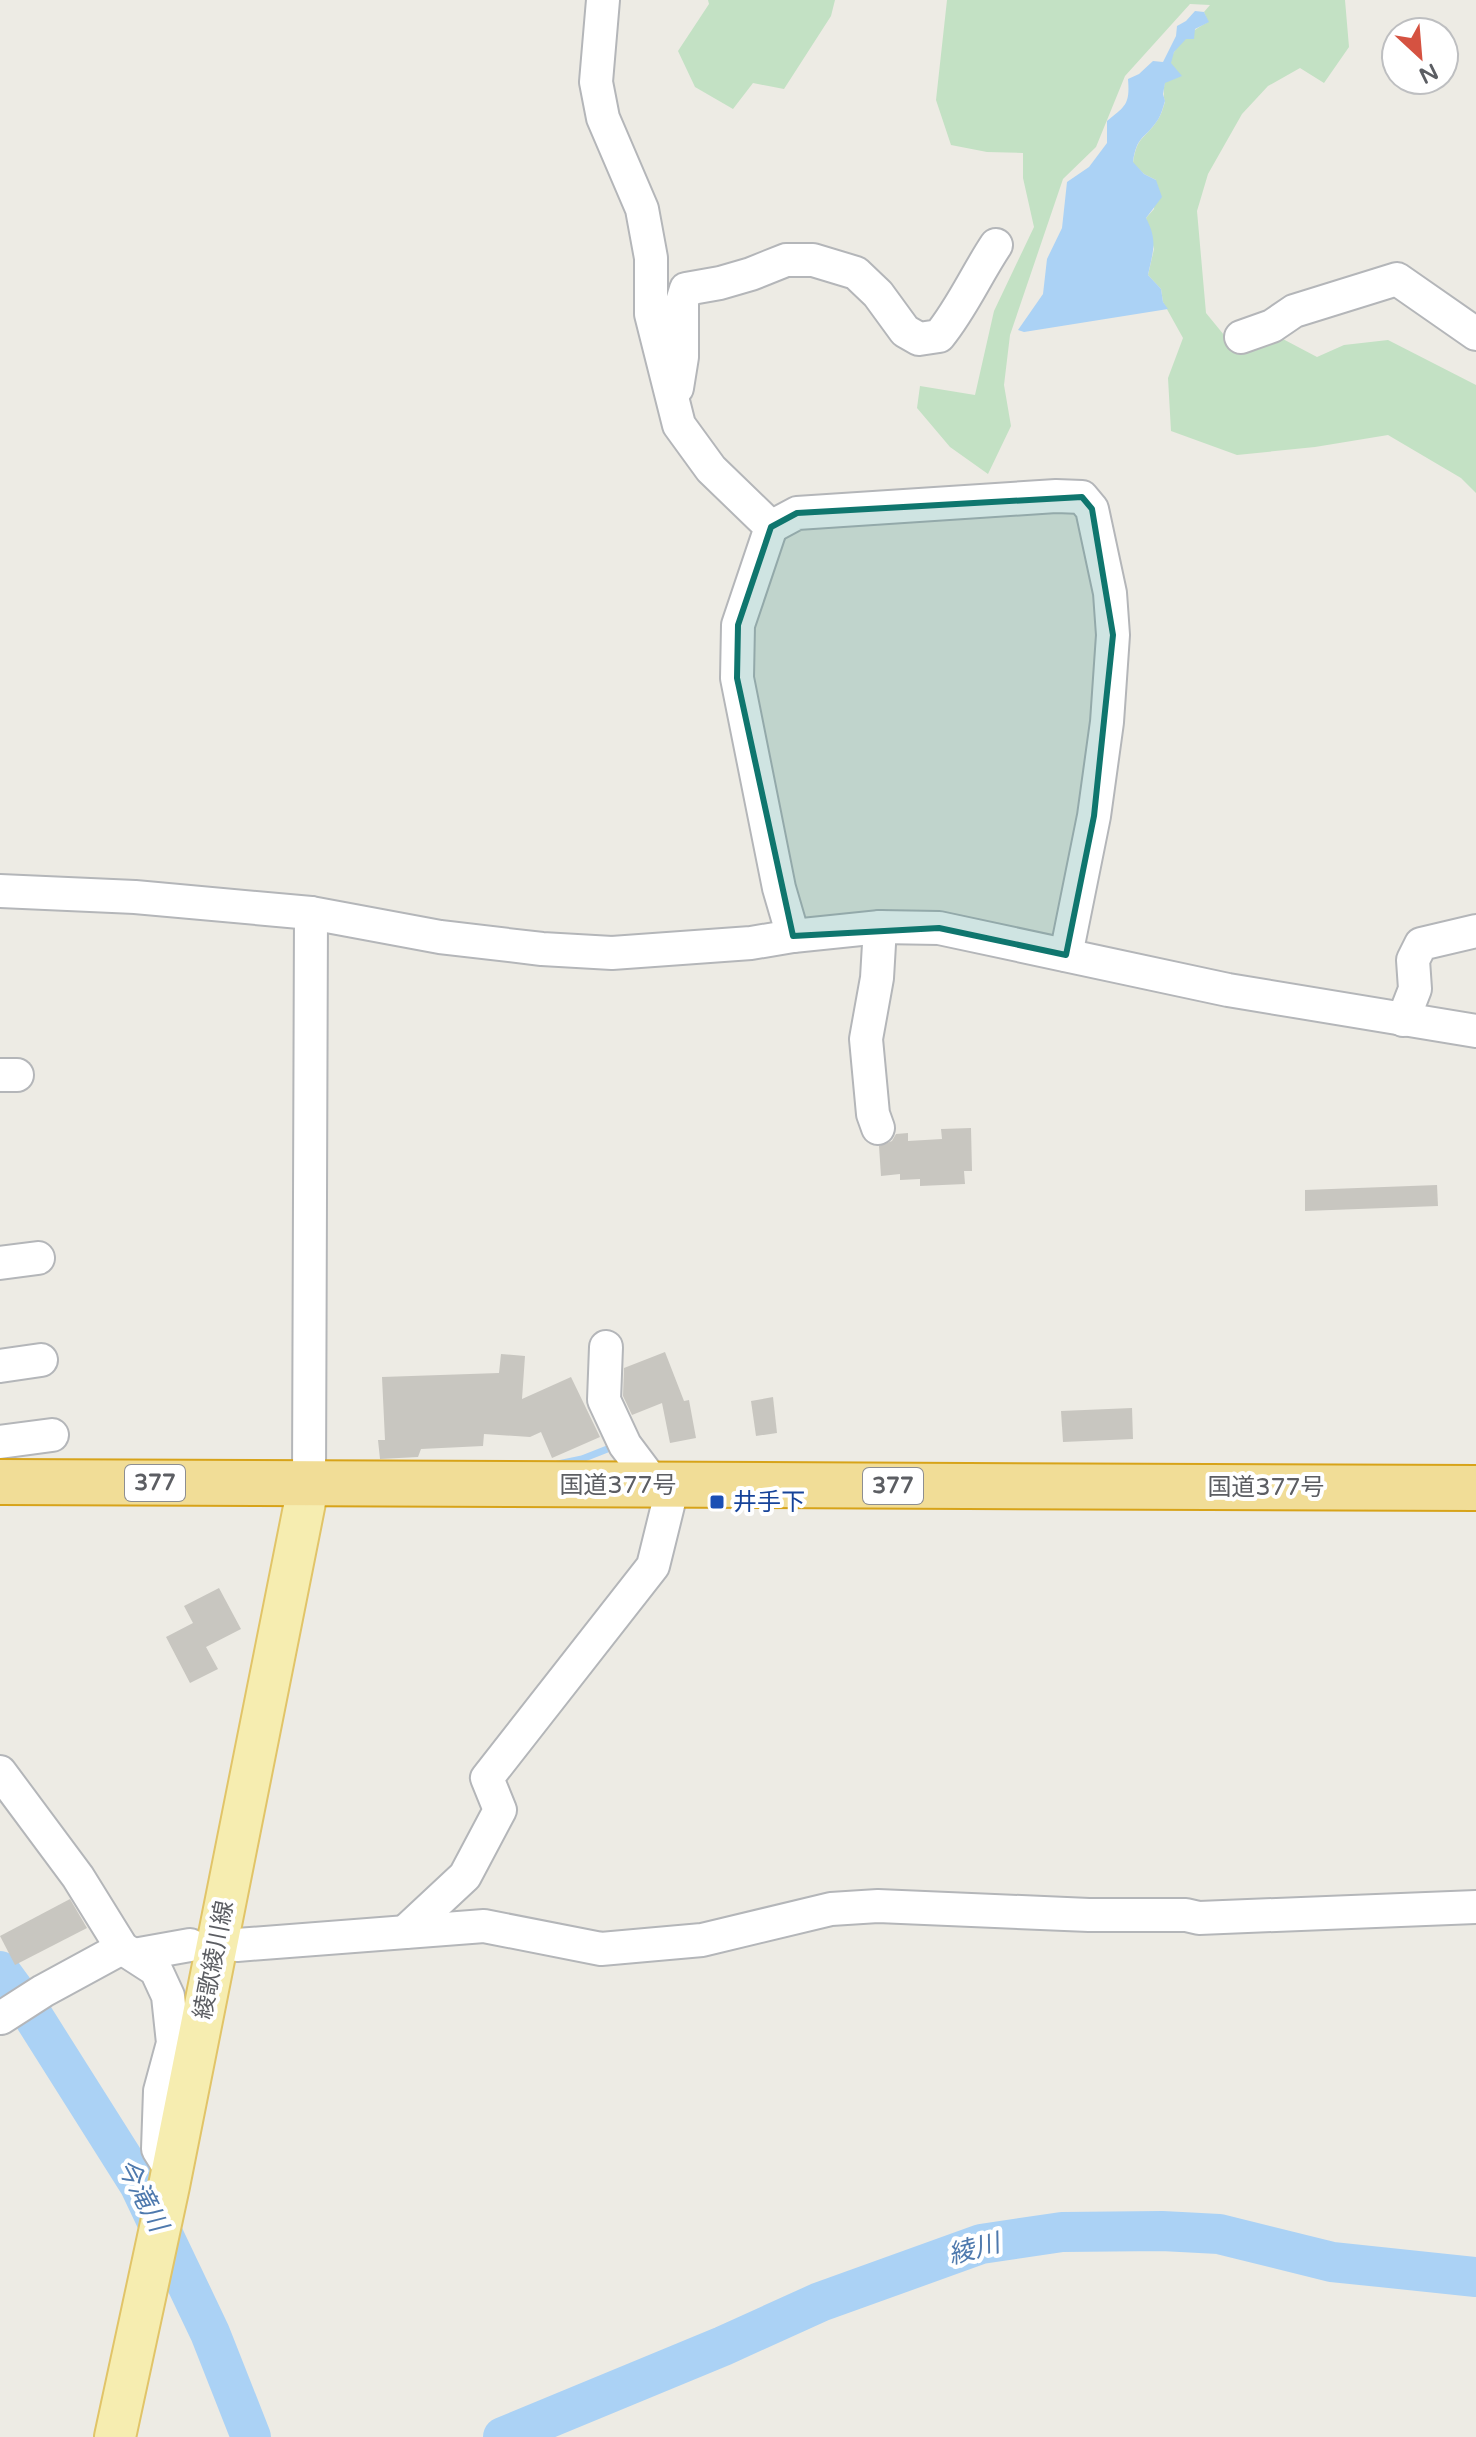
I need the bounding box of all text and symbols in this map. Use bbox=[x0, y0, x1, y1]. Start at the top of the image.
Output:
north arrow bbox=[1380, 16, 1460, 96]
text: N bbox=[1415, 58, 1442, 89]
road number: 377 bbox=[125, 1465, 185, 1501]
road number: 377 bbox=[863, 1468, 923, 1504]
street label: 国道377号 bbox=[559, 1471, 677, 1500]
street label: 国道377号 bbox=[1207, 1473, 1325, 1502]
place label: 井手下 bbox=[733, 1488, 805, 1517]
marker: 井手下 bbox=[708, 1493, 726, 1511]
street label: 綾歌綾川線 bbox=[188, 1898, 240, 2022]
water label: 今滝川 bbox=[110, 2153, 175, 2239]
water label: 綾川 bbox=[945, 2227, 1006, 2271]

